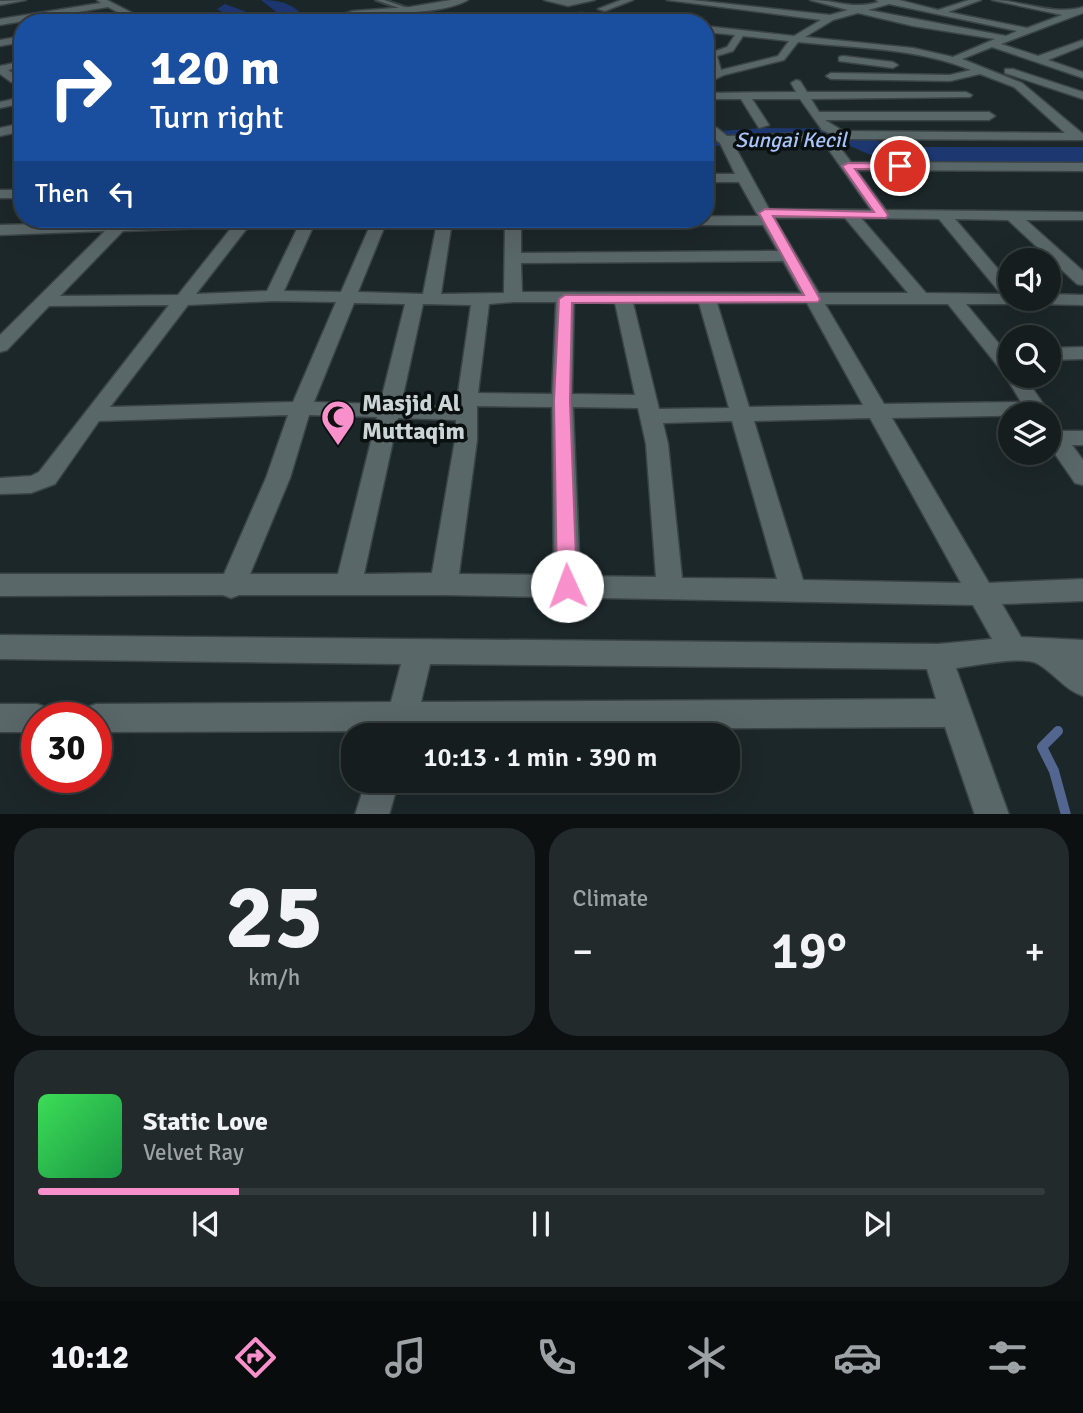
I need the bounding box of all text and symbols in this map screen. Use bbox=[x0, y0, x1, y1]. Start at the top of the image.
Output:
text: 120 m bbox=[150, 38, 280, 98]
icon: right bbox=[35, 42, 126, 133]
text: Turn right bbox=[150, 98, 283, 137]
water label: Sungai Kecil bbox=[735, 127, 849, 153]
pin bbox=[870, 136, 930, 196]
icon: arrive bbox=[881, 147, 919, 185]
icon: left bbox=[103, 175, 141, 213]
text: Then bbox=[35, 178, 89, 210]
map controls bbox=[998, 248, 1061, 465]
button: sound bbox=[998, 248, 1061, 311]
button: search bbox=[998, 325, 1061, 388]
place label: Masjid Al Muttaqim bbox=[362, 388, 465, 446]
mosque icon: Masjid Al Muttaqim bbox=[319, 398, 357, 447]
button: layers bbox=[998, 402, 1061, 465]
position arrow bbox=[530, 549, 604, 623]
speed limit sign: 30 bbox=[21, 702, 112, 793]
text: 10:13 · 1 min · 390 m bbox=[424, 742, 657, 774]
text: 25 bbox=[225, 861, 323, 974]
text: Climate bbox=[573, 884, 648, 913]
text: 19° bbox=[771, 919, 847, 983]
text: − bbox=[573, 928, 593, 975]
text: + bbox=[1024, 928, 1045, 975]
text: km/h bbox=[248, 963, 300, 992]
text: Static Love bbox=[143, 1106, 268, 1138]
text: Velvet Ray bbox=[143, 1138, 244, 1167]
icon: previous bbox=[187, 1205, 225, 1243]
icon: pause bbox=[522, 1205, 560, 1243]
icon: next bbox=[858, 1205, 896, 1243]
icon: directions bbox=[231, 1333, 280, 1382]
icon: music bbox=[381, 1333, 430, 1382]
icon: phone bbox=[532, 1333, 581, 1382]
icon: climate bbox=[682, 1333, 731, 1382]
icon: car bbox=[833, 1333, 882, 1382]
icon: filters bbox=[983, 1333, 1032, 1382]
text: 10:12 bbox=[51, 1338, 129, 1377]

